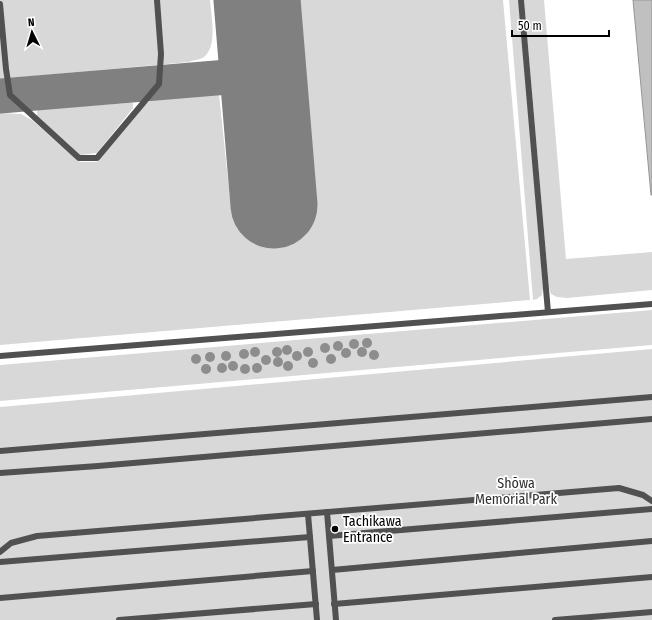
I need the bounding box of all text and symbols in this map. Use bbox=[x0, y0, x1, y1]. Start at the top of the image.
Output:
north arrow bbox=[12, 12, 52, 52]
scale bar bbox=[512, 12, 609, 38]
text: N bbox=[27, 16, 35, 29]
text: 50 m bbox=[518, 19, 542, 33]
park label: Shōwa Memorial Park bbox=[475, 475, 557, 508]
place label: Tachikawa Entrance bbox=[343, 513, 402, 546]
marker: Tachikawa Entrance bbox=[330, 524, 340, 534]

